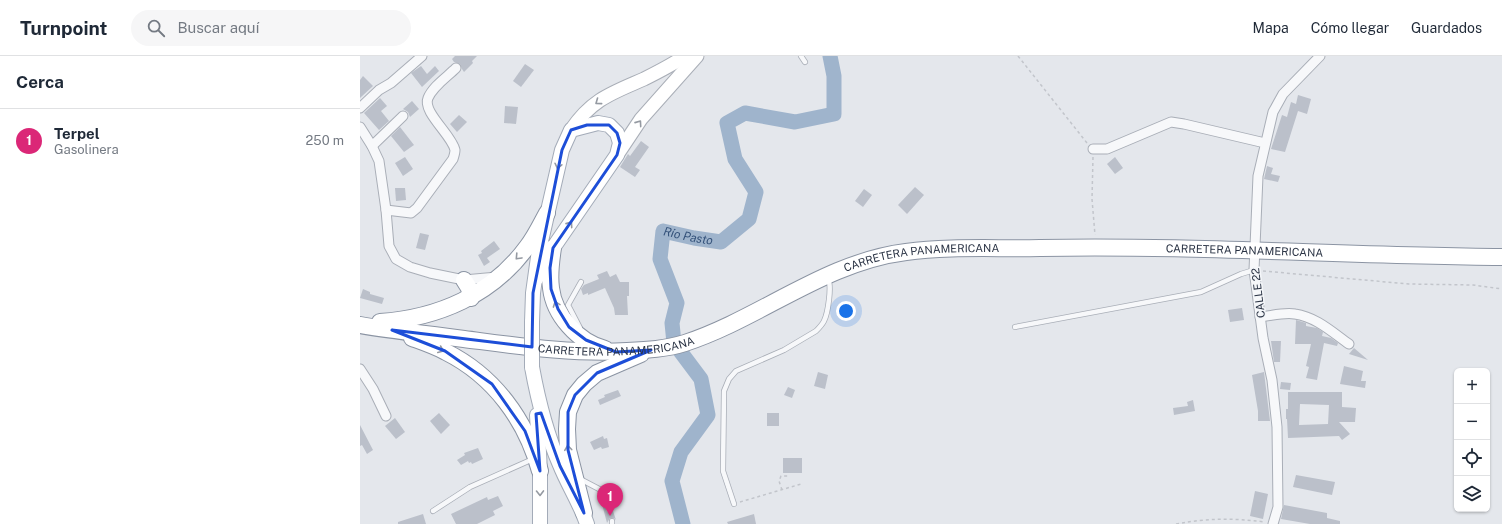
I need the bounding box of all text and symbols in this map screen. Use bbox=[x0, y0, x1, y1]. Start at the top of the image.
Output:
search box bbox=[131, 10, 411, 46]
text: Turnpoint bbox=[20, 17, 107, 39]
icon: search bbox=[145, 17, 167, 39]
text: Buscar aquí bbox=[177, 19, 259, 36]
text: Mapa bbox=[1253, 20, 1289, 36]
text: Cómo llegar bbox=[1311, 20, 1389, 36]
text: Guardados bbox=[1411, 20, 1482, 36]
text: Cerca bbox=[16, 72, 64, 92]
one-way arrow bbox=[595, 97, 602, 104]
one-way arrow bbox=[634, 120, 642, 127]
text: Terpel bbox=[54, 125, 100, 142]
text: 1 bbox=[26, 133, 32, 148]
text: 250 m bbox=[306, 133, 344, 148]
text: Gasolinera bbox=[54, 142, 119, 157]
one-way arrow bbox=[554, 162, 563, 169]
one-way arrow bbox=[565, 221, 573, 228]
water label: Río Pasto bbox=[662, 224, 714, 248]
street label: CARRETERA PANAMERICANA bbox=[842, 242, 999, 274]
street label: CARRETERA PANAMERICANA bbox=[1166, 242, 1324, 259]
one-way arrow bbox=[515, 252, 523, 260]
street label: CALLE 22 bbox=[1249, 267, 1267, 319]
one-way arrow bbox=[552, 300, 561, 307]
your location bbox=[836, 301, 856, 321]
street label: CARRETERA PANAMERICANA bbox=[537, 334, 696, 358]
one-way arrow bbox=[437, 345, 444, 353]
map controls bbox=[1454, 368, 1490, 512]
button: + bbox=[1454, 368, 1490, 404]
button: − bbox=[1454, 404, 1490, 440]
button: locate bbox=[1454, 440, 1490, 476]
one-way arrow bbox=[564, 445, 573, 451]
button: layers bbox=[1454, 476, 1490, 512]
pin: 1 bbox=[597, 483, 623, 516]
one-way arrow bbox=[536, 490, 544, 496]

